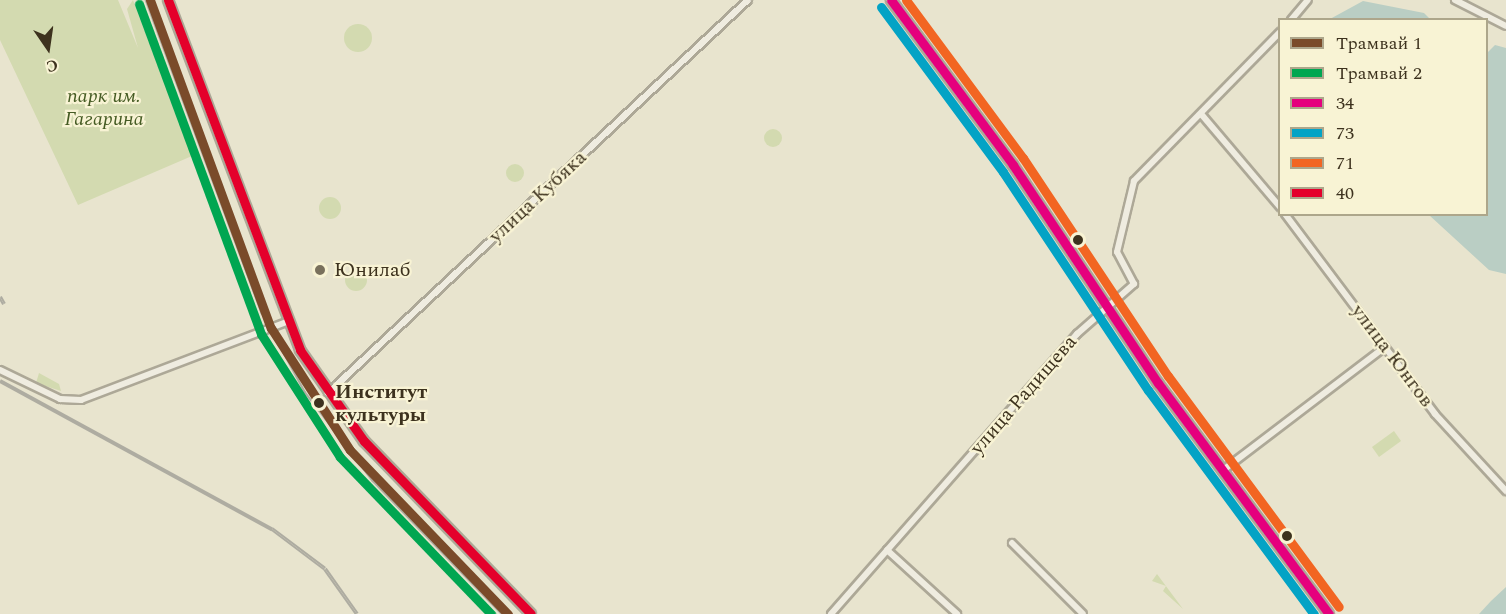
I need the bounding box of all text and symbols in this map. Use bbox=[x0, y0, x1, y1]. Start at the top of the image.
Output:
north arrow bbox=[18, 18, 78, 78]
legend bbox=[1278, 18, 1488, 216]
text: Трамвай 1 bbox=[1336, 30, 1422, 57]
text: С bbox=[44, 53, 60, 79]
text: Трамвай 2 bbox=[1336, 60, 1422, 87]
park label: парк им. Гагарина bbox=[64, 84, 144, 131]
text: 34 bbox=[1336, 90, 1354, 117]
text: 73 bbox=[1336, 120, 1354, 147]
street label: улица Кубяка bbox=[484, 146, 592, 248]
text: 71 bbox=[1336, 150, 1354, 177]
text: 40 bbox=[1336, 180, 1354, 207]
unlabelled marker bbox=[1072, 234, 1084, 246]
place label: Юнилаб bbox=[334, 258, 411, 282]
marker: Юнилаб bbox=[311, 261, 329, 279]
street label: улица Юнгов bbox=[1346, 300, 1438, 412]
street label: улица Радищева bbox=[966, 330, 1082, 460]
place label: Институт культуры bbox=[335, 380, 427, 427]
marker: Институт культуры bbox=[308, 392, 330, 414]
unlabelled marker bbox=[1281, 530, 1293, 542]

